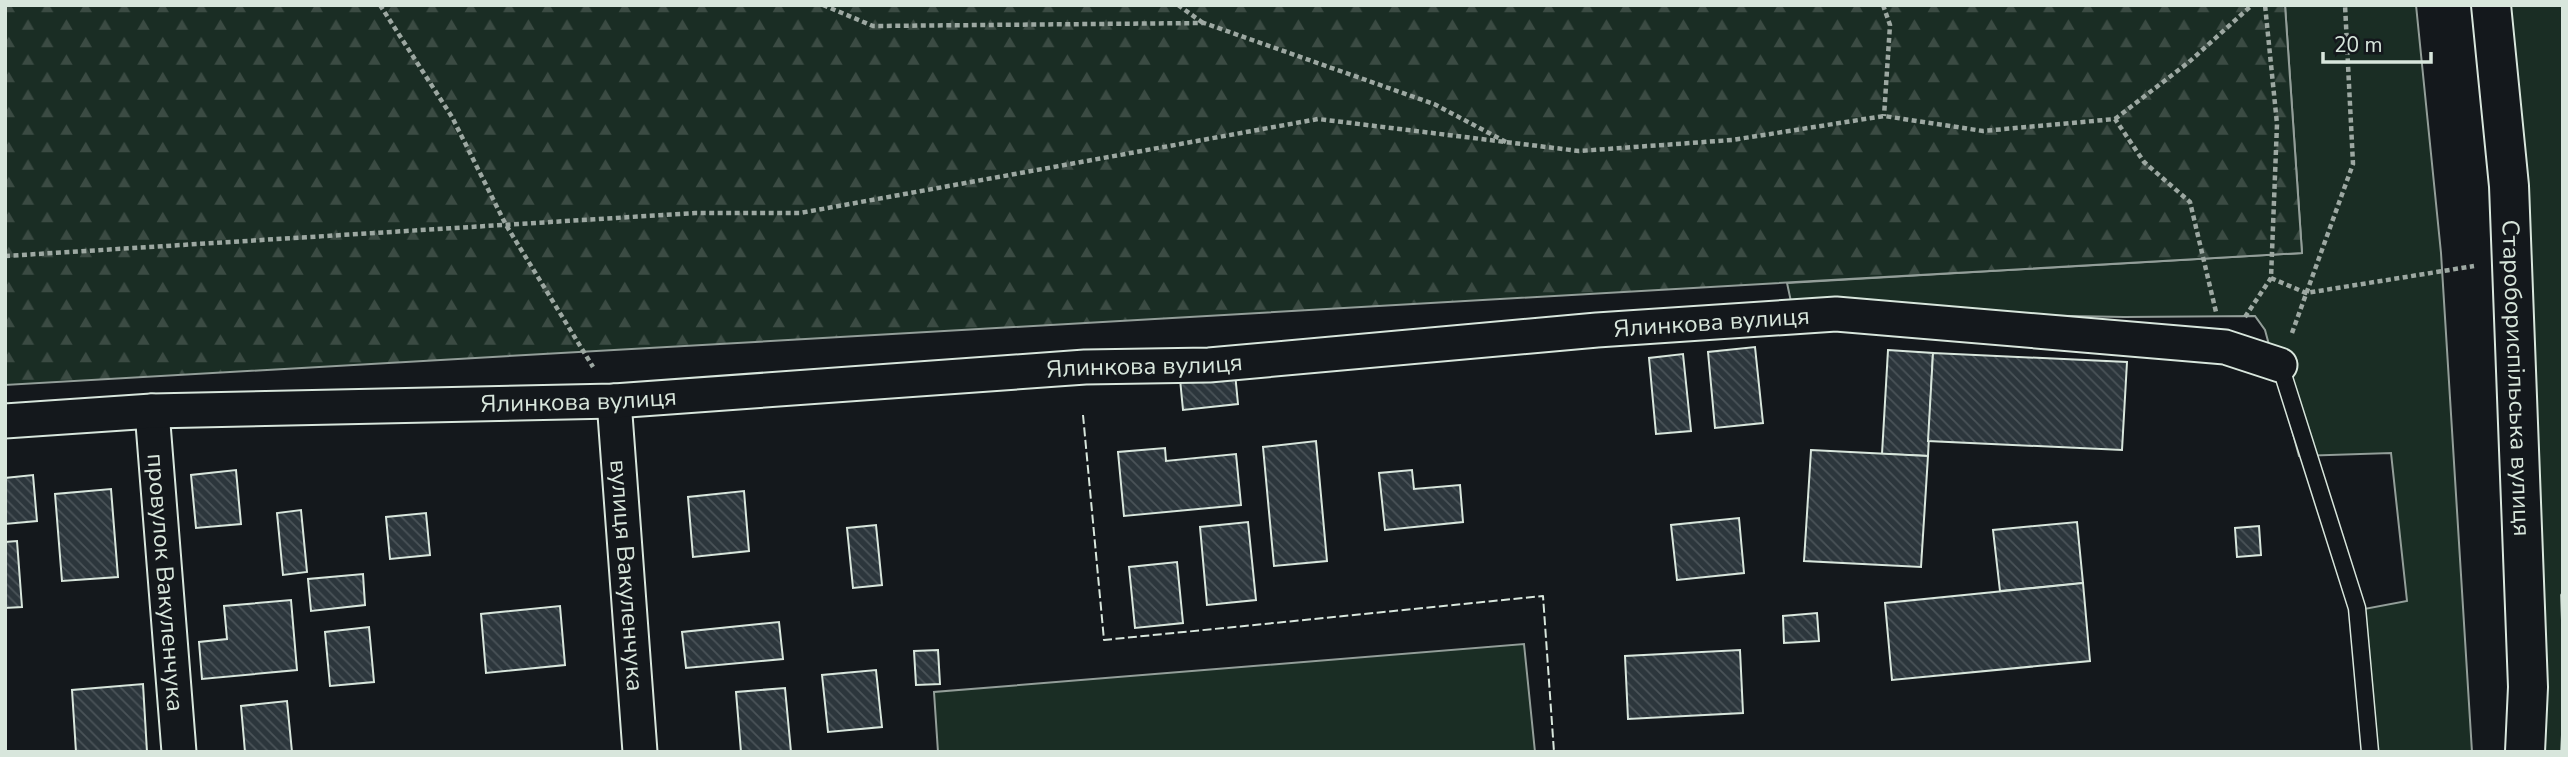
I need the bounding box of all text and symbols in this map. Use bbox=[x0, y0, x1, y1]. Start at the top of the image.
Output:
scale bar bbox=[2323, 21, 2432, 65]
text: 20 m bbox=[2334, 31, 2383, 59]
street label: Старобориспільська вулиця bbox=[2494, 219, 2538, 537]
street label: Ялинкова вулиця bbox=[1612, 300, 1811, 345]
street label: Ялинкова вулиця bbox=[1045, 346, 1244, 386]
street label: Ялинкова вулиця bbox=[480, 381, 678, 420]
street label: провулок Вакуленчука bbox=[139, 452, 192, 713]
street label: вулиця Вакуленчука bbox=[602, 459, 651, 692]

